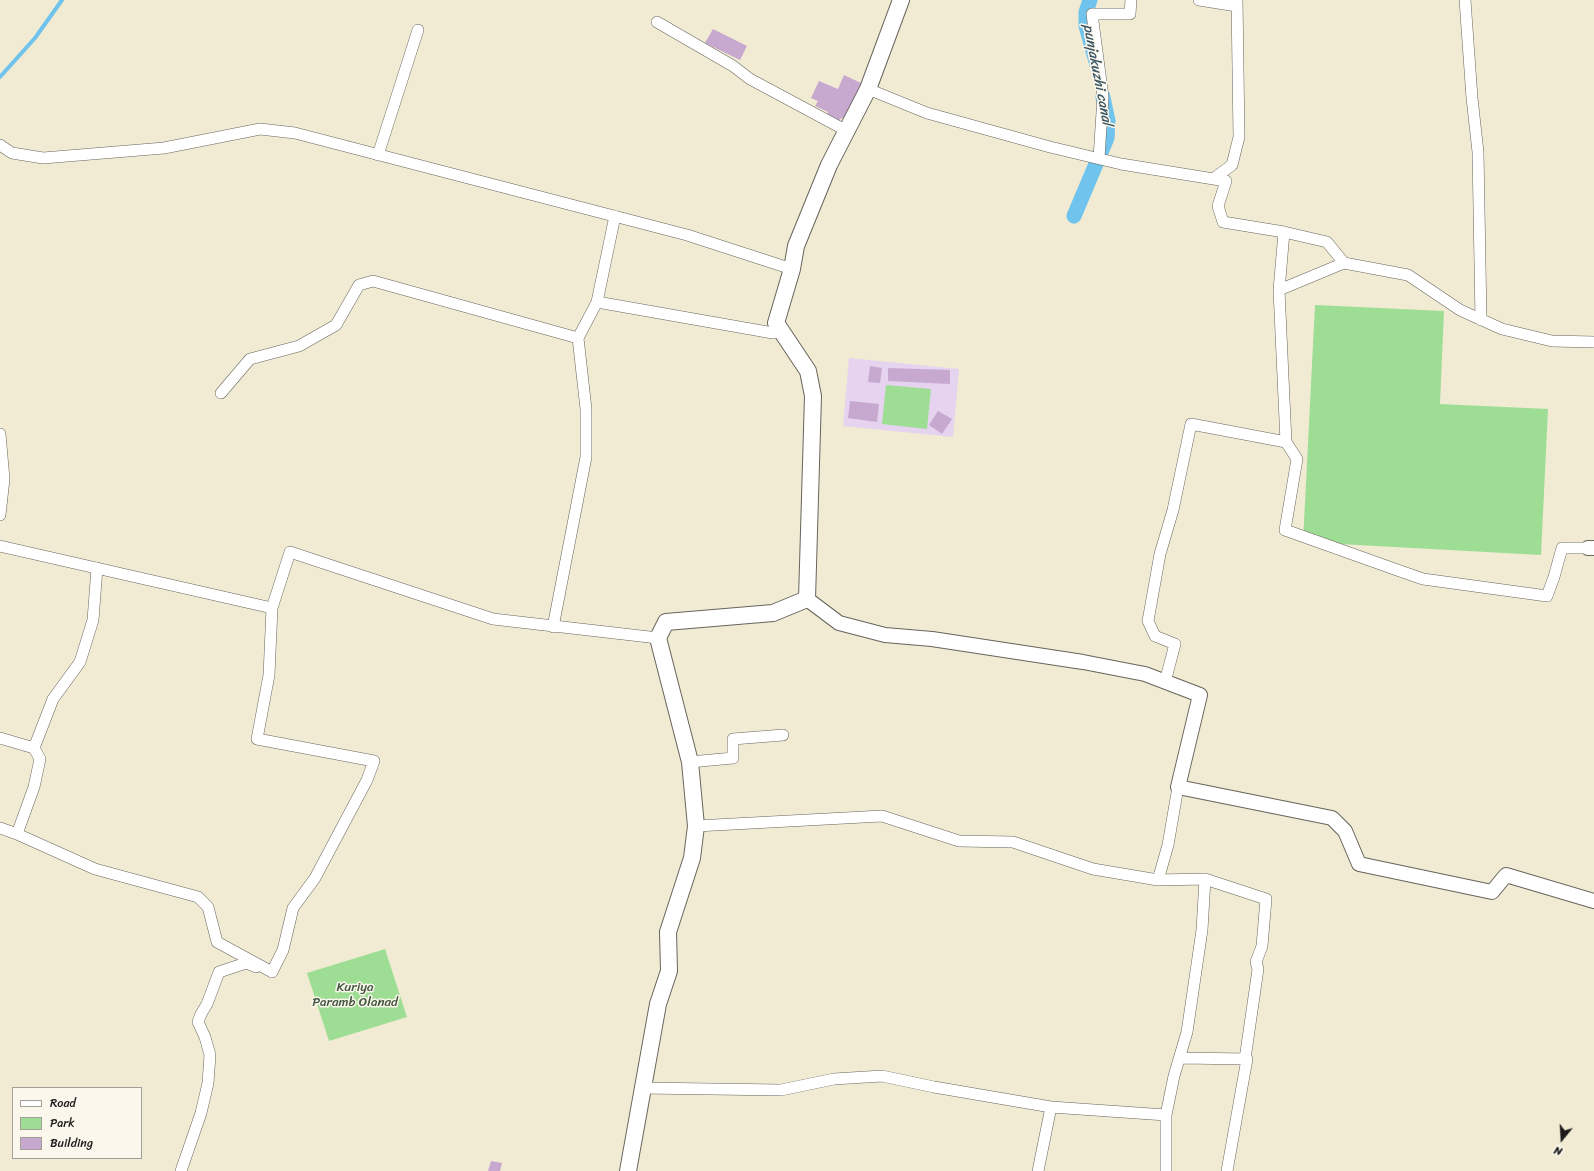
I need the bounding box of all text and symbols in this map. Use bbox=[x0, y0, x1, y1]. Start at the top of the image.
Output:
water label: punjakuzhi canal bbox=[1079, 23, 1115, 127]
park label: Kuriya Paramb Olanad bbox=[312, 980, 398, 1011]
legend bbox=[12, 1087, 142, 1159]
text: Road bbox=[50, 1092, 76, 1114]
text: Park bbox=[50, 1112, 75, 1134]
north arrow bbox=[1542, 1119, 1582, 1159]
text: Building bbox=[50, 1132, 93, 1154]
text: N bbox=[1552, 1141, 1565, 1161]

